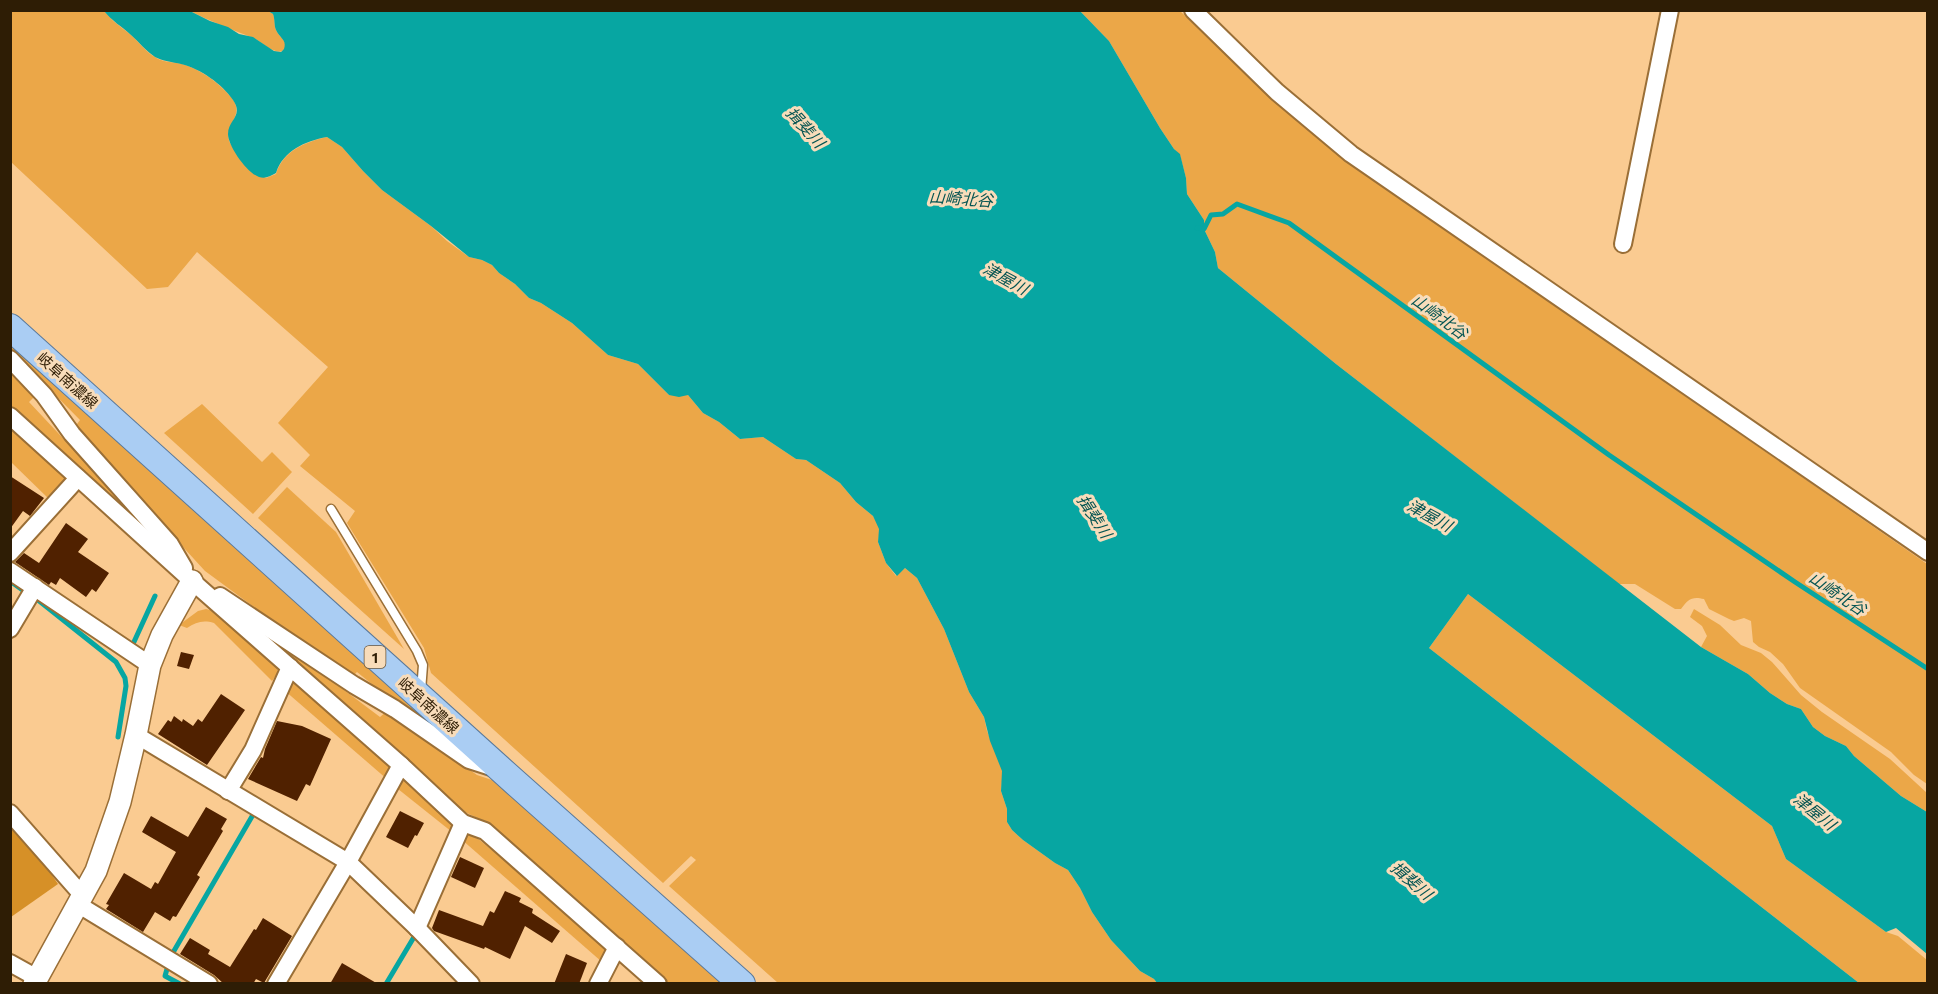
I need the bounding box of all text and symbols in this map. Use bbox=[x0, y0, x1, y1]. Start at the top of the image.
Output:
water label: 揖斐川 bbox=[783, 103, 830, 153]
water label: 山崎北谷 bbox=[928, 186, 996, 210]
water label: 津屋川 bbox=[980, 258, 1033, 299]
water label: 山崎北谷 bbox=[1409, 290, 1473, 344]
street label: 岐阜南濃線 bbox=[34, 348, 102, 412]
water label: 揖斐川 bbox=[1074, 491, 1117, 543]
water label: 津屋川 bbox=[1404, 495, 1457, 536]
water label: 山崎北谷 bbox=[1806, 567, 1871, 620]
road number: 1 bbox=[364, 646, 386, 668]
street label: 岐阜南濃線 bbox=[395, 673, 463, 737]
water label: 津屋川 bbox=[1790, 789, 1841, 835]
water label: 揖斐川 bbox=[1388, 857, 1438, 904]

